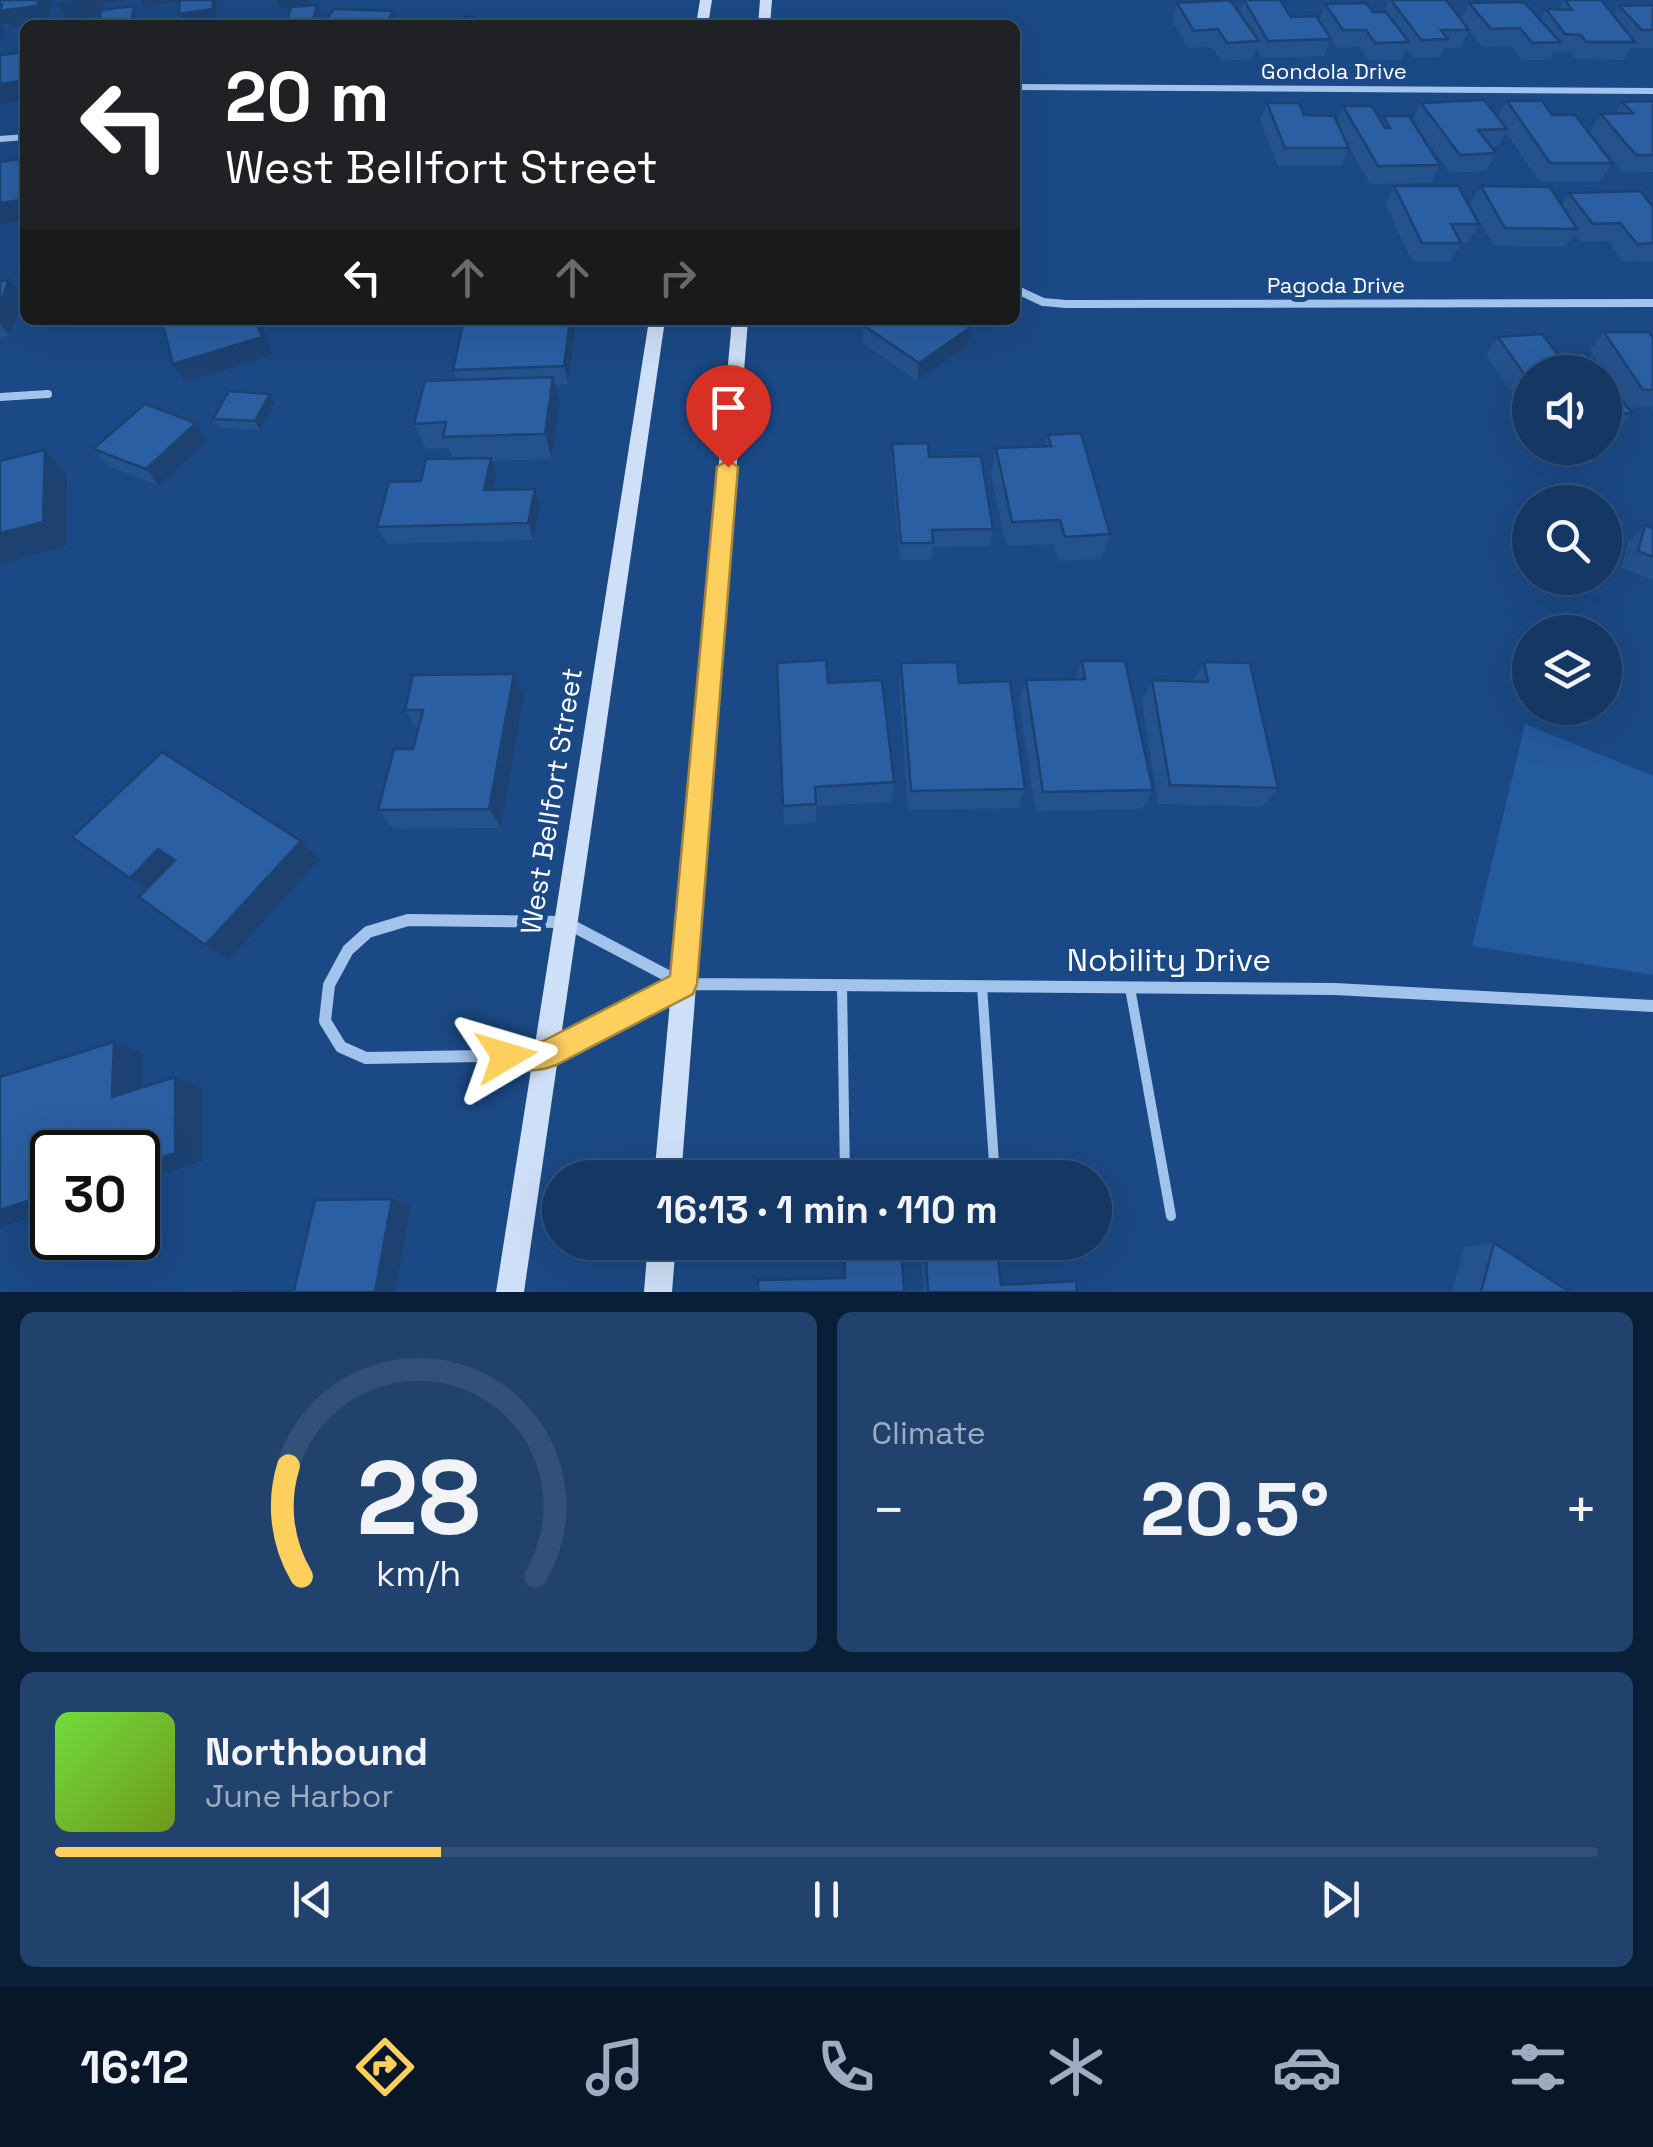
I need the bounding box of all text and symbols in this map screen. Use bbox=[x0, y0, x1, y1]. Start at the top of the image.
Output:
text: 20 m bbox=[225, 52, 390, 141]
street label: Gondola Drive bbox=[1261, 57, 1407, 85]
icon: left bbox=[60, 60, 190, 190]
text: West Bellfort Street bbox=[225, 139, 658, 196]
icon: left bbox=[335, 250, 390, 305]
icon: ahead bbox=[440, 250, 495, 305]
icon: ahead bbox=[545, 250, 600, 305]
icon: right bbox=[650, 250, 705, 305]
street label: Pagoda Drive bbox=[1267, 271, 1405, 299]
map controls bbox=[1512, 355, 1622, 725]
button: sound bbox=[1512, 355, 1622, 465]
pin bbox=[686, 365, 771, 468]
icon: arrive bbox=[701, 380, 756, 435]
button: search bbox=[1512, 485, 1622, 595]
button: layers bbox=[1512, 615, 1622, 725]
street label: West Bellfort Street bbox=[512, 665, 590, 937]
street label: Nobility Drive bbox=[1067, 940, 1271, 980]
position arrow bbox=[454, 1004, 558, 1108]
speed limit sign: 30 bbox=[30, 1130, 160, 1260]
text: 16:13 · 1 min · 110 m bbox=[656, 1186, 998, 1234]
text: Climate bbox=[872, 1413, 986, 1453]
text: 28 bbox=[356, 1432, 480, 1564]
text: 20.5° bbox=[1140, 1461, 1329, 1557]
text: − bbox=[872, 1475, 906, 1545]
text: + bbox=[1564, 1475, 1598, 1545]
text: km/h bbox=[376, 1551, 461, 1596]
text: Northbound bbox=[205, 1728, 428, 1776]
text: June Harbor bbox=[205, 1776, 393, 1816]
icon: previous bbox=[285, 1872, 340, 1927]
icon: pause bbox=[799, 1872, 854, 1927]
icon: next bbox=[1313, 1872, 1368, 1927]
icon: directions bbox=[350, 2032, 420, 2102]
icon: music bbox=[580, 2032, 650, 2102]
icon: phone bbox=[811, 2032, 881, 2102]
icon: climate bbox=[1041, 2032, 1111, 2102]
icon: car bbox=[1272, 2032, 1342, 2102]
icon: filters bbox=[1503, 2032, 1573, 2102]
text: 16:12 bbox=[80, 2039, 189, 2096]

